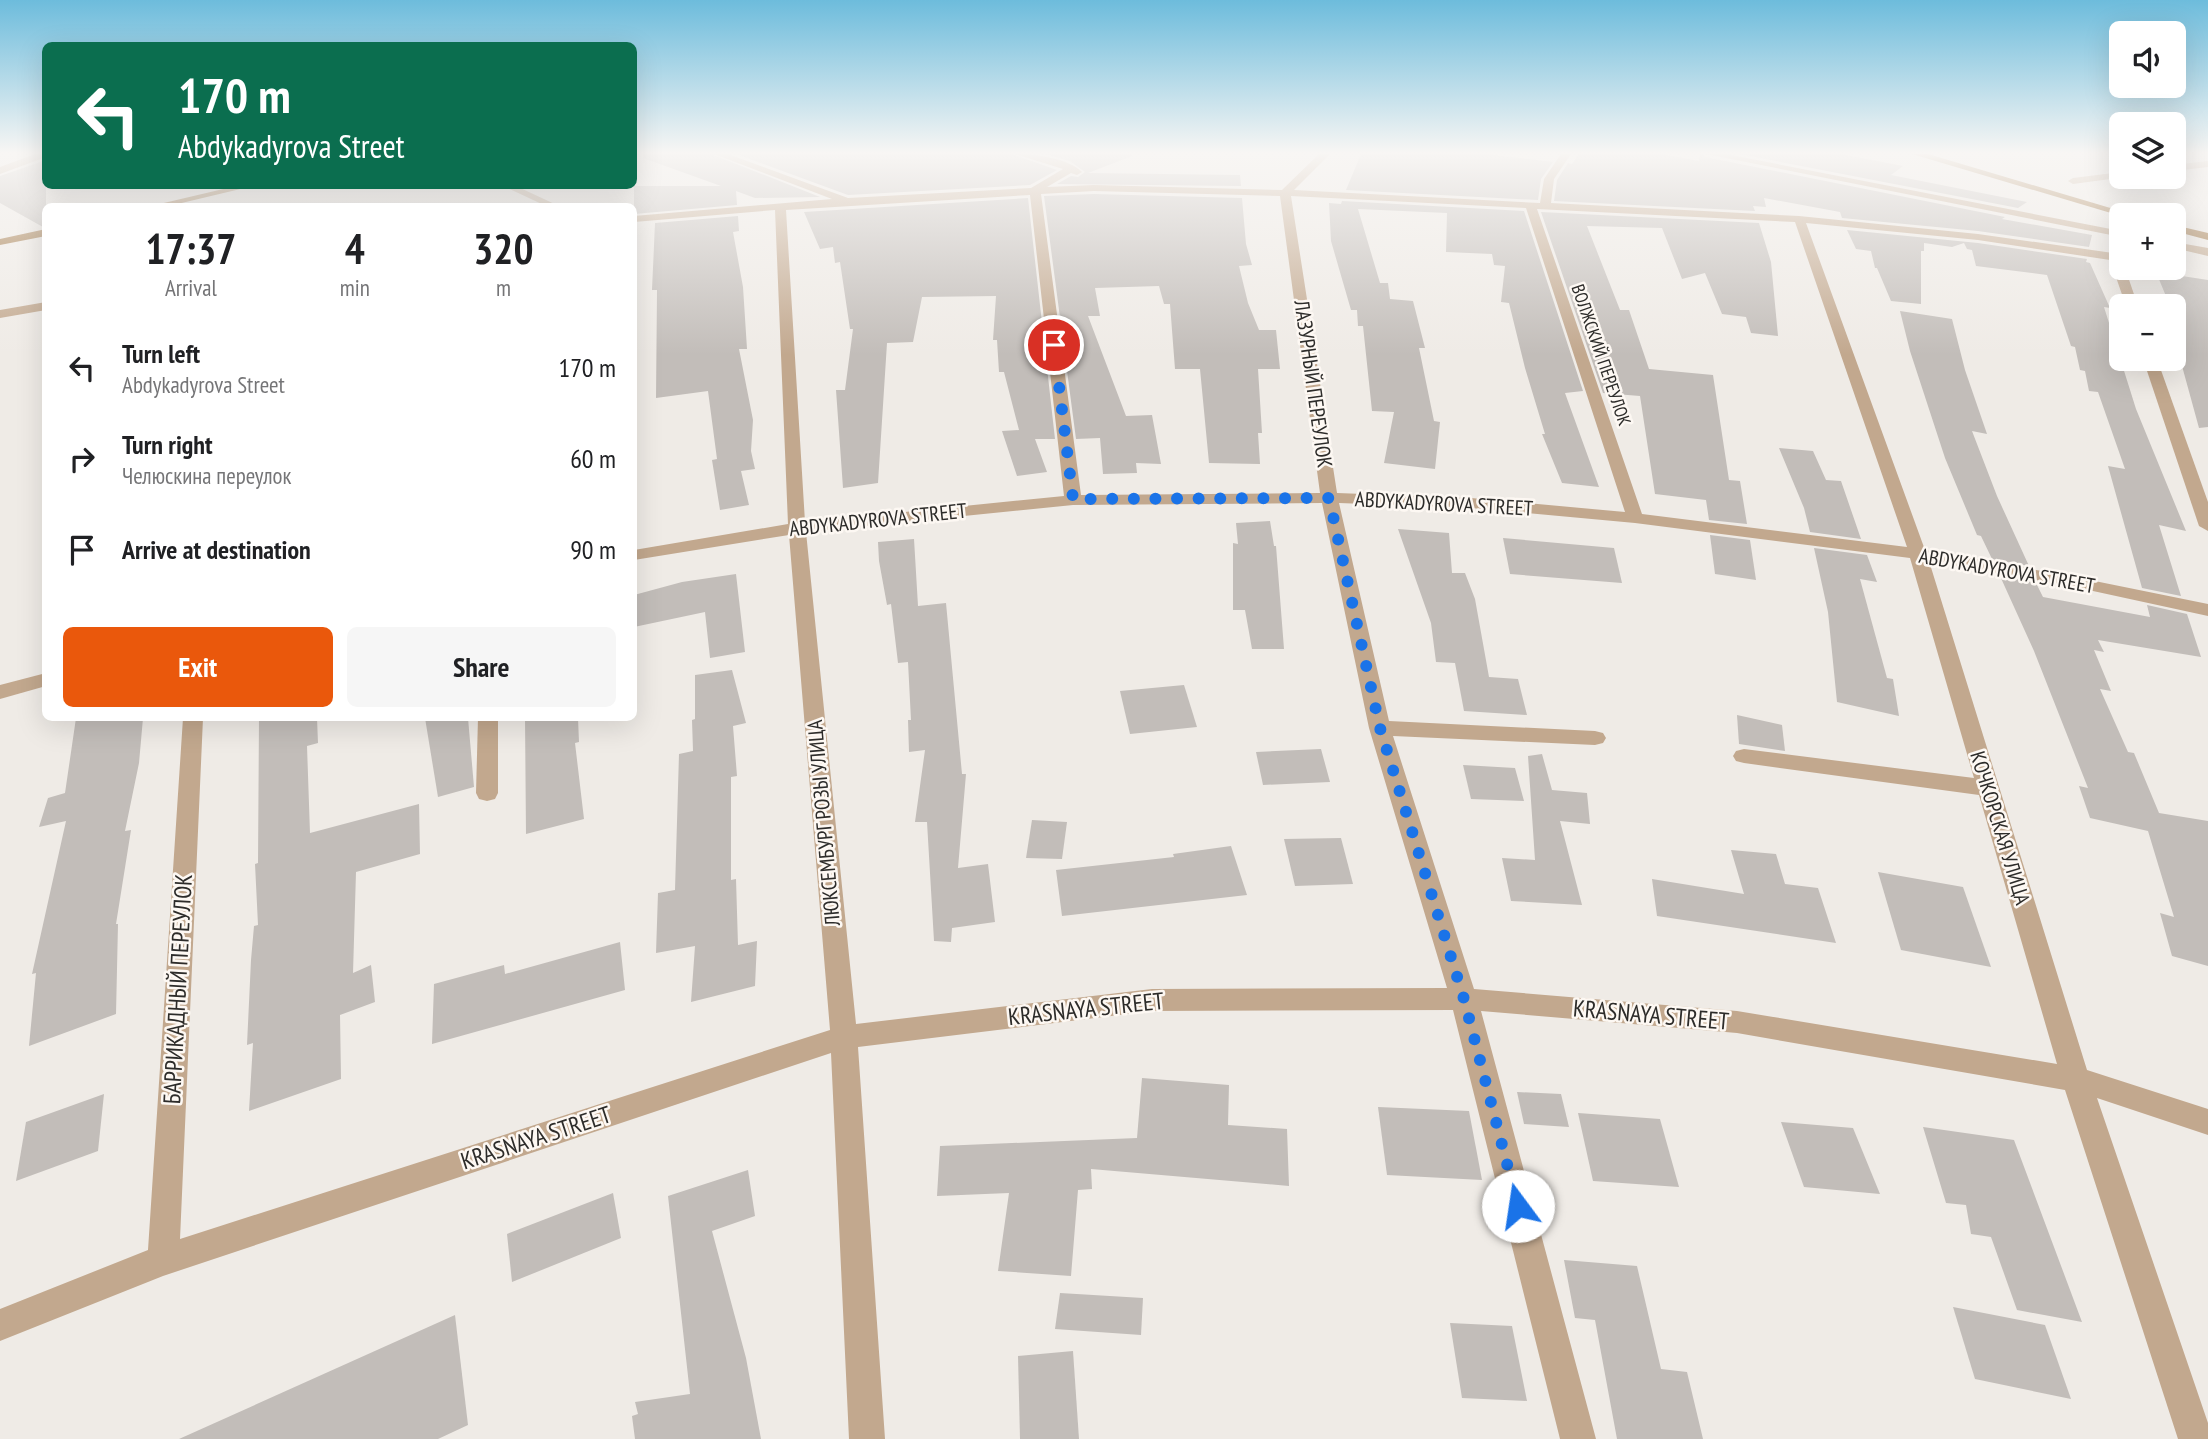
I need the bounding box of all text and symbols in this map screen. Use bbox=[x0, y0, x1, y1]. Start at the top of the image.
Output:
map controls bbox=[2109, 21, 2186, 371]
button: sound bbox=[2109, 21, 2186, 98]
text: 170 m bbox=[178, 63, 291, 127]
icon: left bbox=[63, 70, 154, 161]
button: layers bbox=[2109, 112, 2186, 189]
text: Abdykadyrova Street bbox=[178, 125, 405, 167]
button: + bbox=[2109, 203, 2186, 280]
text: 17:37 bbox=[145, 221, 236, 276]
text: 4 bbox=[345, 221, 365, 276]
text: 320 bbox=[473, 221, 534, 276]
text: Arrival bbox=[165, 273, 217, 302]
text: min bbox=[340, 273, 370, 302]
text: m bbox=[496, 273, 511, 302]
street label: ВОЛЖСКИЙ ПЕРЕУЛОК bbox=[1566, 281, 1637, 429]
button: − bbox=[2109, 294, 2186, 371]
street label: ЛАЗУРНЫЙ ПЕРЕУЛОК bbox=[1288, 297, 1339, 469]
pin bbox=[1024, 315, 1084, 375]
icon: arrive bbox=[1035, 326, 1073, 364]
text: Turn left bbox=[122, 337, 200, 370]
icon: left bbox=[63, 349, 101, 387]
text: 170 m bbox=[558, 351, 616, 384]
text: Abdykadyrova Street bbox=[122, 370, 285, 399]
text: Turn right bbox=[122, 428, 213, 461]
icon: right bbox=[63, 440, 101, 478]
text: 60 m bbox=[570, 442, 616, 475]
text: Челюскина переулок bbox=[122, 461, 291, 490]
street label: ABDYKADYROVA STREET bbox=[1354, 485, 1534, 522]
street label: ABDYKADYROVA STREET bbox=[788, 497, 969, 542]
icon: arrive bbox=[63, 531, 101, 569]
text: Arrive at destination bbox=[122, 533, 311, 566]
text: 90 m bbox=[570, 533, 616, 566]
street label: ABDYKADYROVA STREET bbox=[1917, 542, 2098, 599]
button: Exit bbox=[63, 627, 333, 707]
button: Share bbox=[347, 627, 616, 707]
street label: ЛЮКСЕМБУРГ РОЗЫ УЛИЦА bbox=[801, 719, 846, 928]
street label: КОЧКОРСКАЯ УЛИЦА bbox=[1964, 748, 2037, 908]
street label: БАРРИКАДНЫЙ ПЕРЕУЛОК bbox=[156, 873, 199, 1105]
street label: KRASNAYA STREET bbox=[1007, 985, 1166, 1032]
street label: KRASNAYA STREET bbox=[1572, 992, 1731, 1037]
street label: KRASNAYA STREET bbox=[457, 1099, 615, 1176]
position arrow bbox=[1481, 1169, 1555, 1243]

